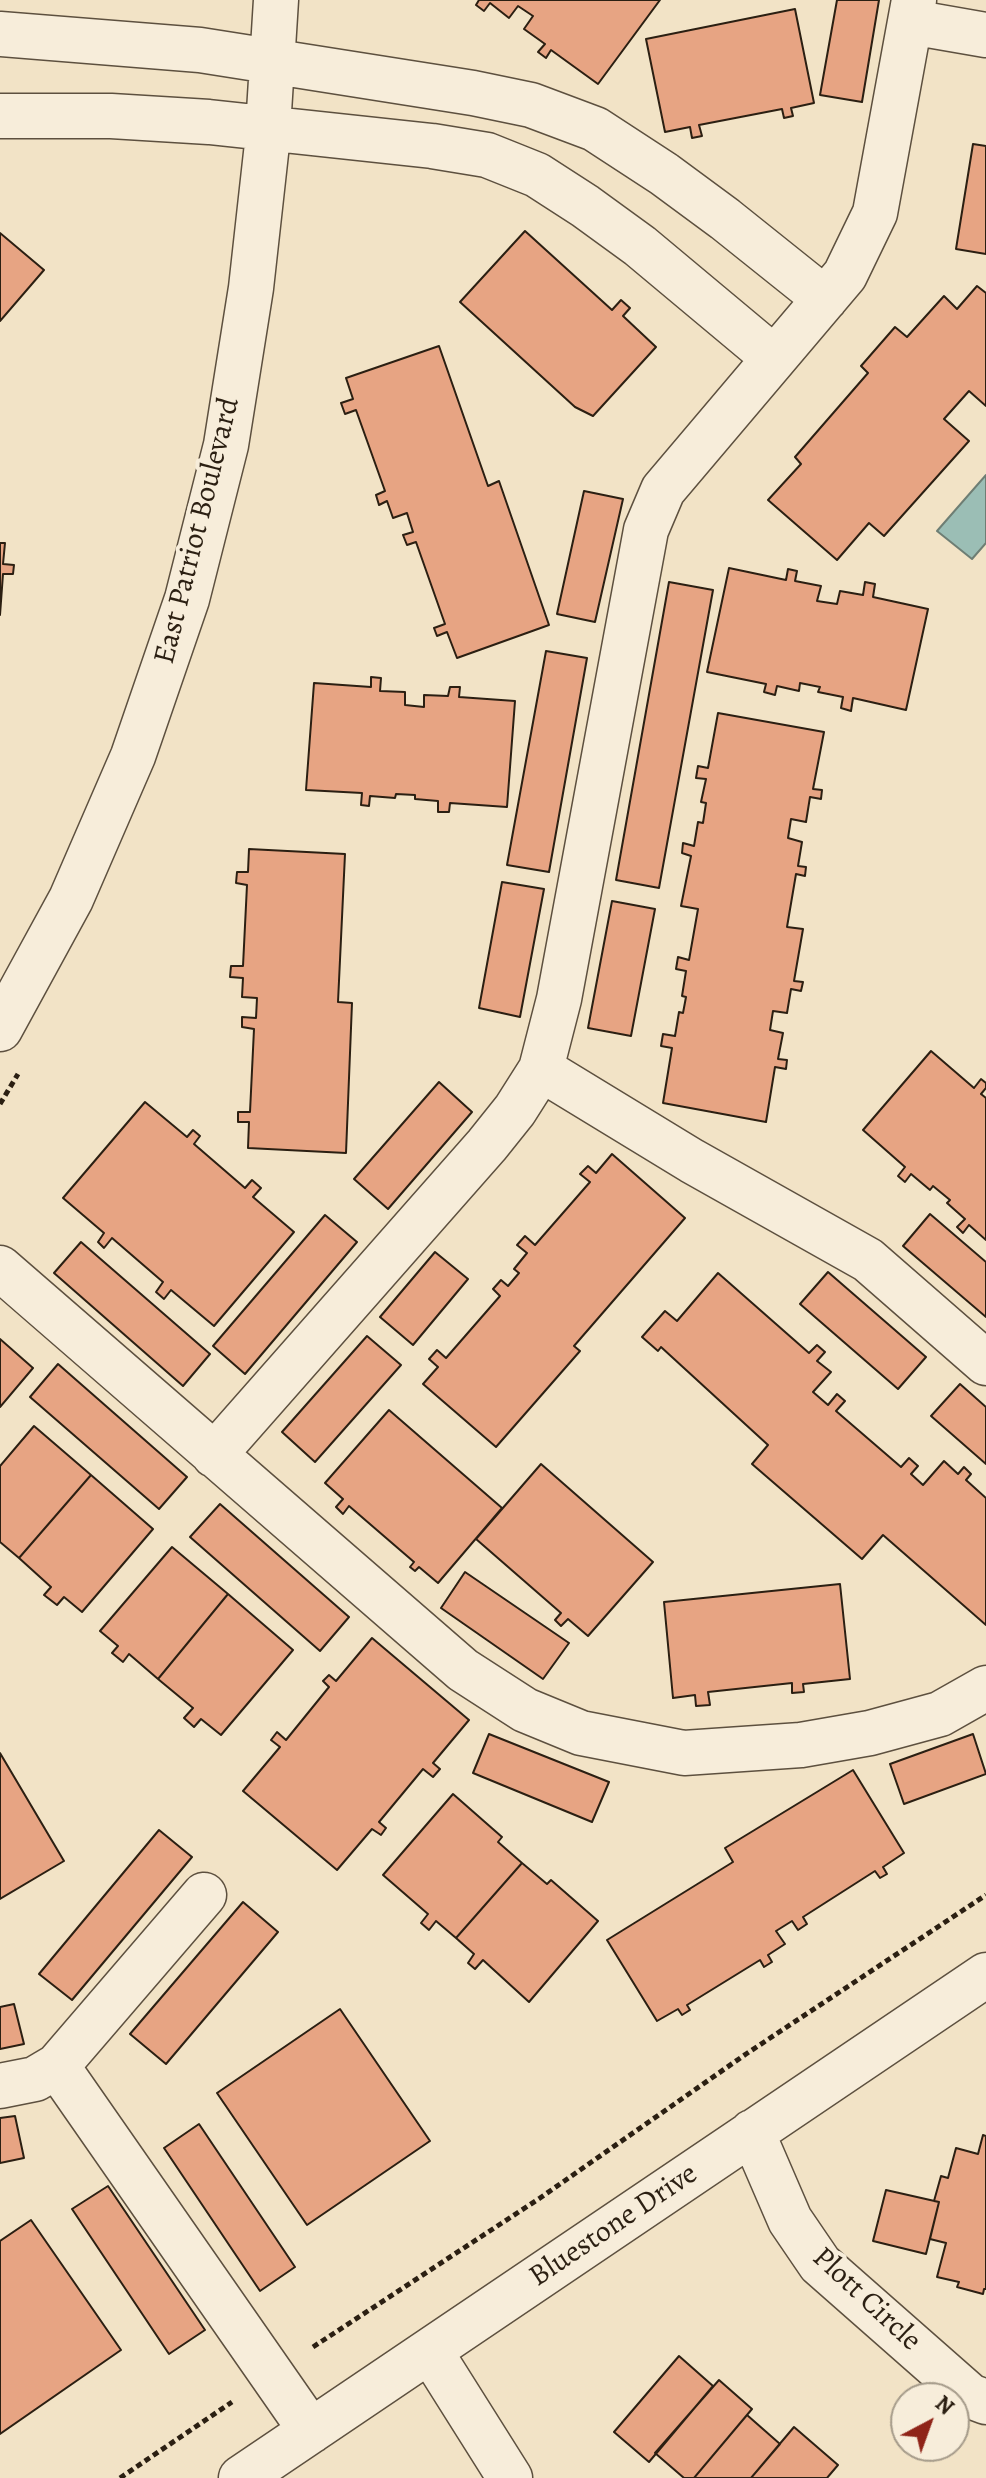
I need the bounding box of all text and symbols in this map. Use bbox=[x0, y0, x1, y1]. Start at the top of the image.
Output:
street label: East Patriot Boulevard bbox=[147, 394, 249, 668]
street label: Bluestone Drive bbox=[523, 2157, 705, 2295]
street label: Plott Circle bbox=[804, 2241, 928, 2359]
north arrow bbox=[890, 2382, 970, 2462]
text: N bbox=[929, 2389, 960, 2422]

